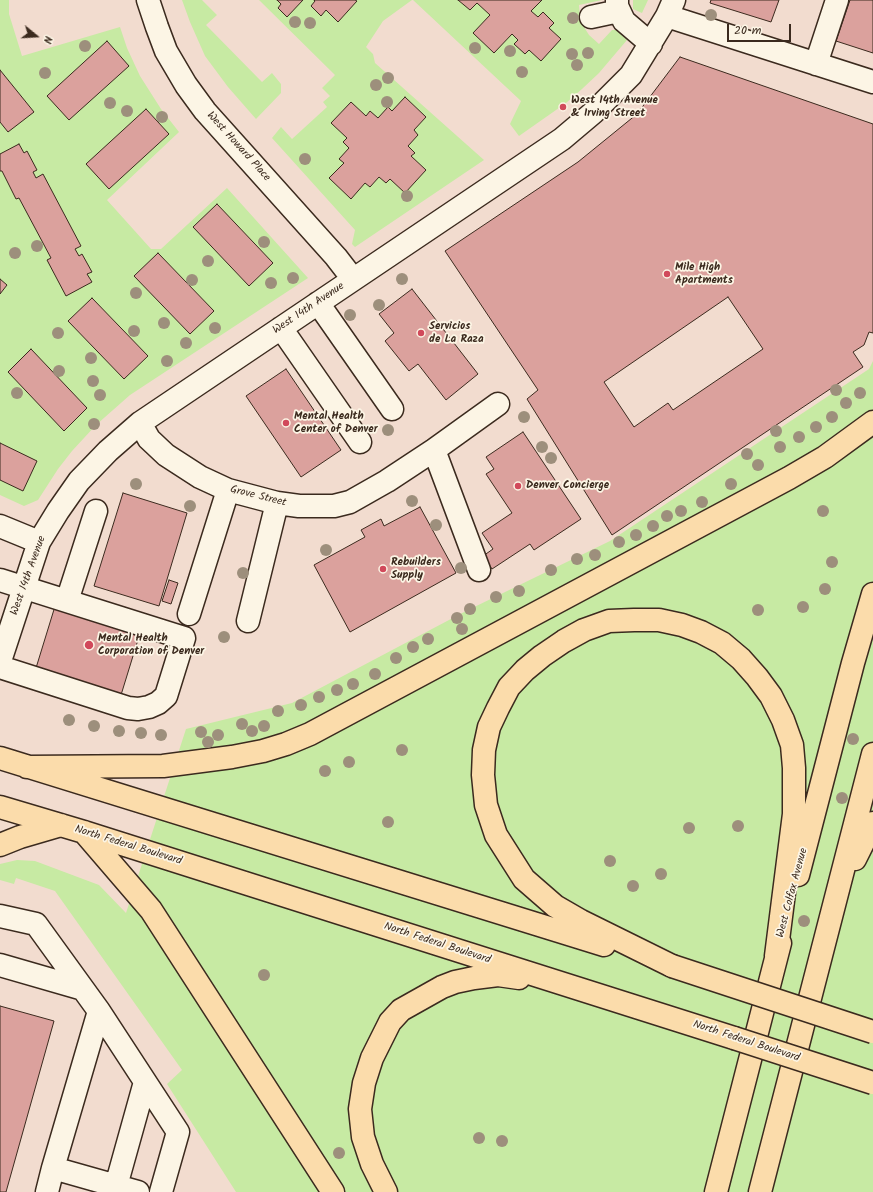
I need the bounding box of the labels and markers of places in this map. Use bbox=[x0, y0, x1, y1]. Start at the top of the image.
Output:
place label: West 14th Avenue & Irving Street bbox=[571, 94, 658, 120]
marker: West 14th Avenue & Irving Street bbox=[558, 102, 568, 112]
place label: Mile High Apartments bbox=[675, 261, 733, 287]
marker: Mile High Apartments bbox=[662, 269, 672, 279]
place label: Servicios de La Raza bbox=[429, 320, 483, 346]
marker: Servicios de La Raza bbox=[416, 328, 426, 338]
place label: Mental Health Center of Denver bbox=[294, 410, 378, 436]
marker: Mental Health Center of Denver bbox=[281, 418, 291, 428]
place label: Denver Concierge bbox=[526, 479, 609, 493]
marker: Denver Concierge bbox=[513, 481, 523, 491]
place label: Rebuilders Supply bbox=[391, 556, 441, 582]
marker: Rebuilders Supply bbox=[378, 564, 388, 574]
place label: Mental Health Corporation of Denver bbox=[98, 632, 204, 658]
marker: Mental Health Corporation of Denver bbox=[83, 639, 95, 651]

